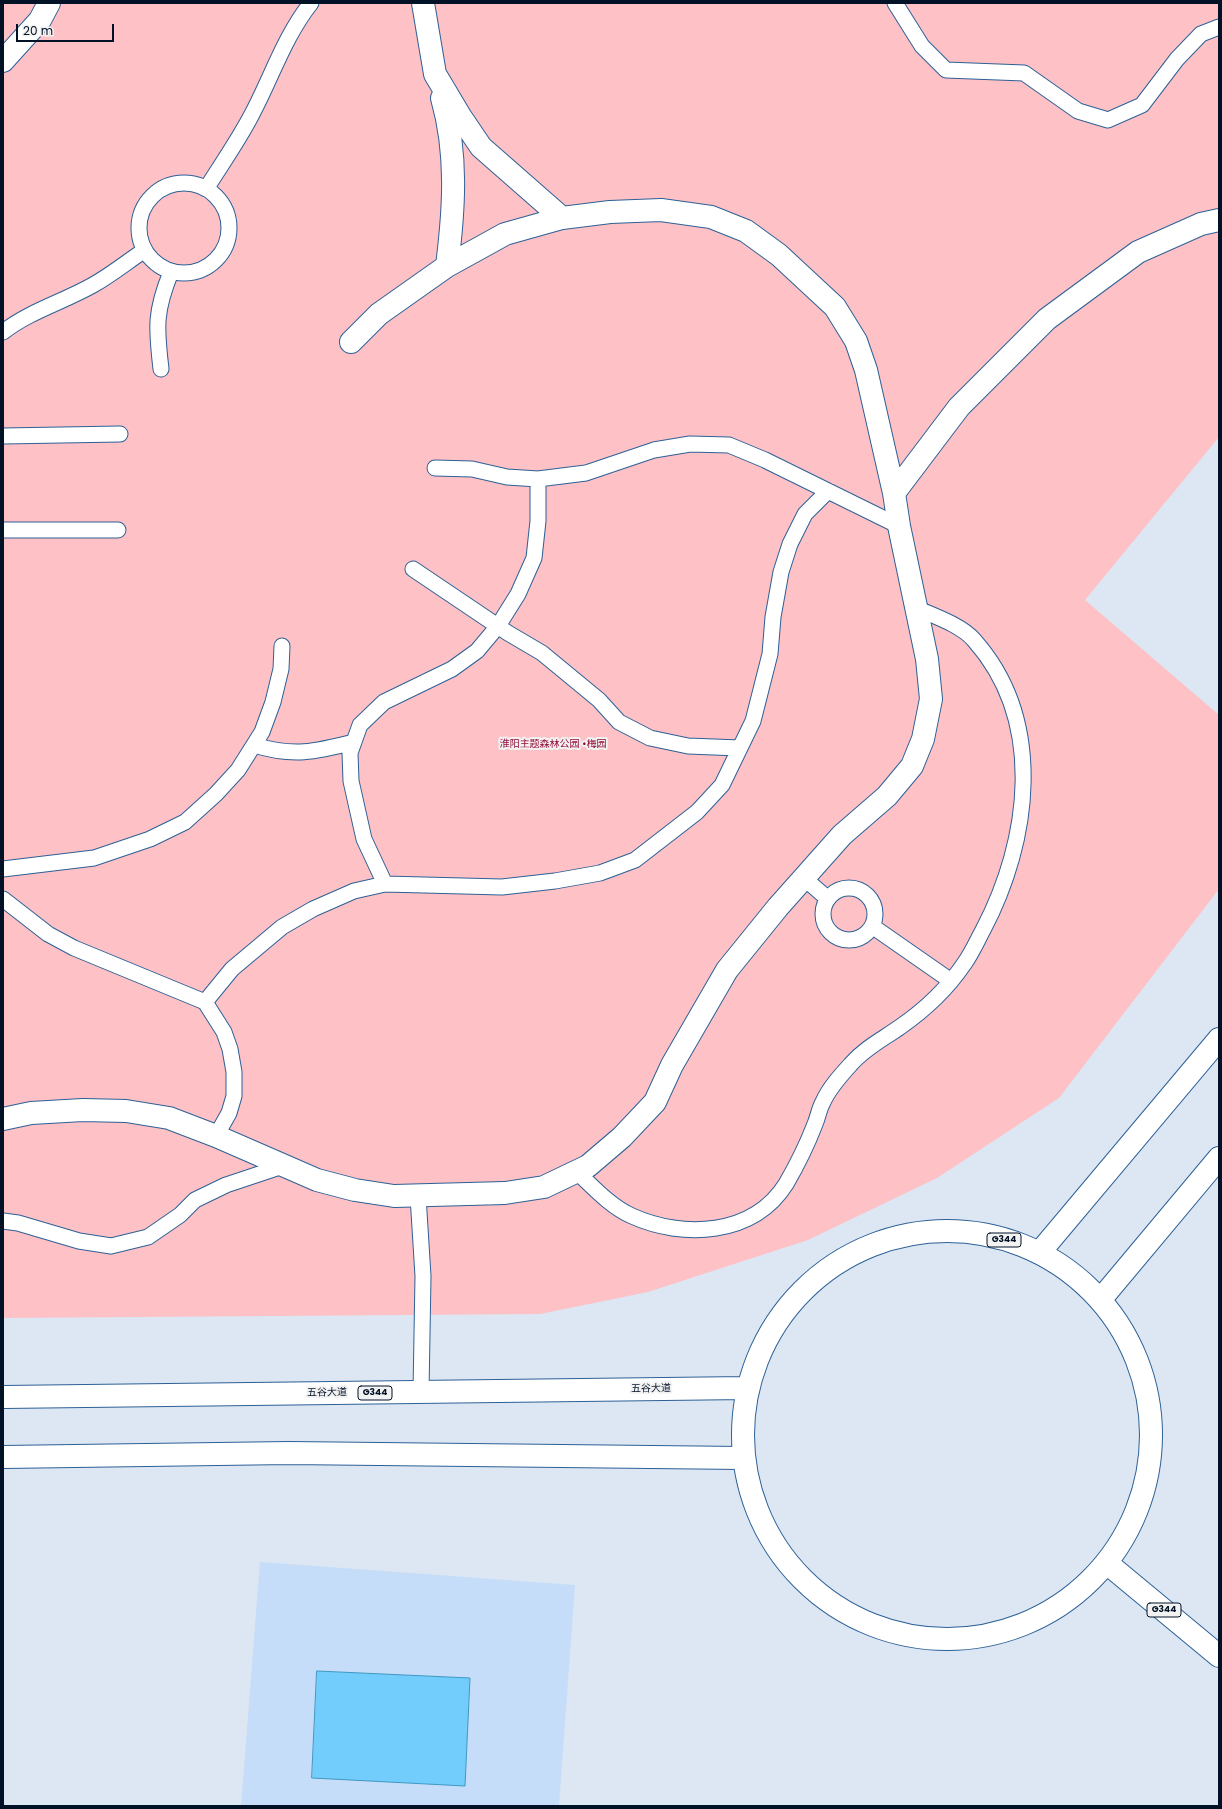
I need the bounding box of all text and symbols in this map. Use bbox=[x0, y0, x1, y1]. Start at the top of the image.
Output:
scale bar bbox=[18, 16, 116, 42]
text: 20 m bbox=[23, 22, 53, 39]
park label: 淮阳主题森林公园 •梅园 bbox=[500, 738, 606, 750]
road number: G344 bbox=[987, 1233, 1021, 1247]
street label: 五谷大道 bbox=[631, 1383, 671, 1395]
road number: G344 bbox=[358, 1386, 392, 1400]
street label: 五谷大道 bbox=[307, 1387, 347, 1399]
road number: G344 bbox=[1147, 1603, 1181, 1617]

